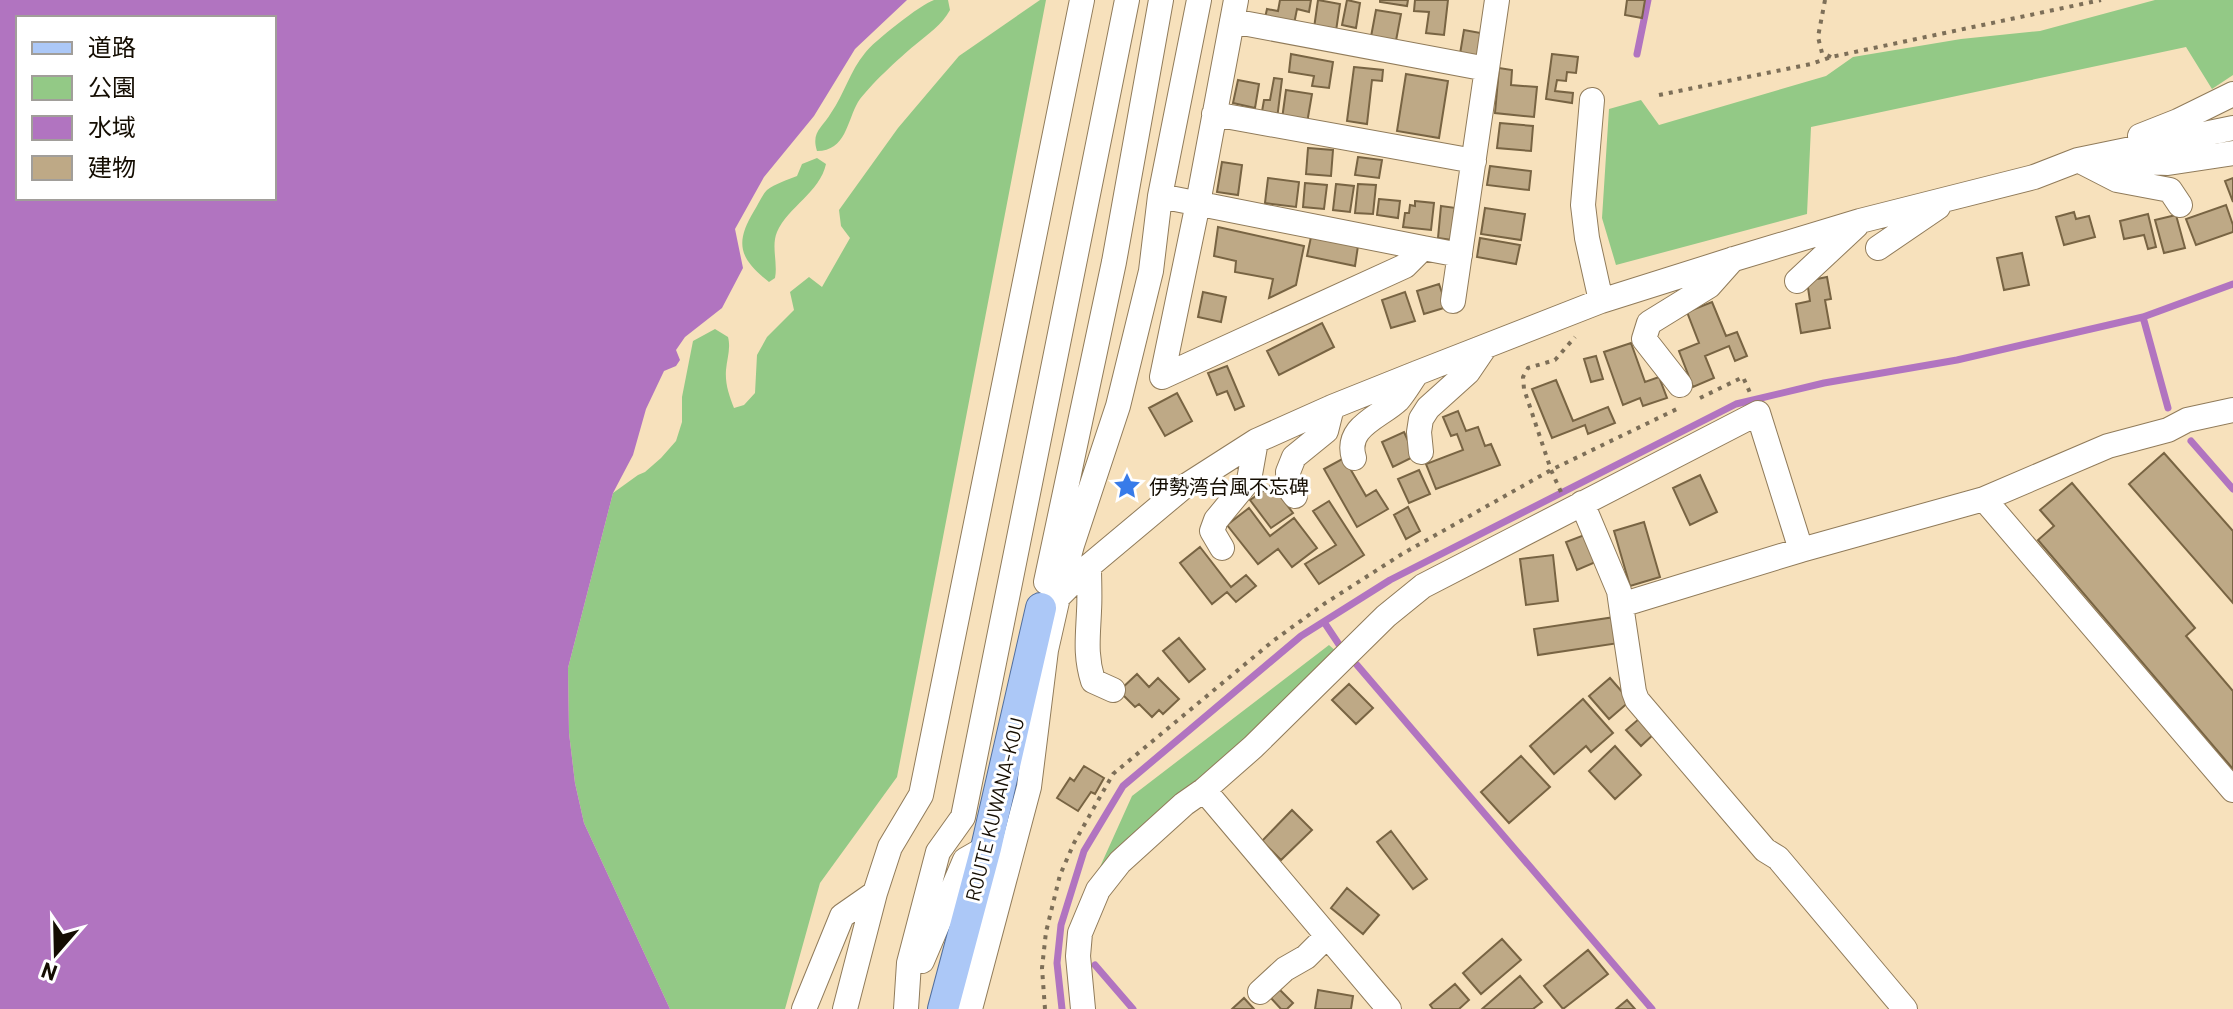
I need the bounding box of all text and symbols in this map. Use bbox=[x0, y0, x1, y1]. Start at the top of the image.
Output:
legend bbox=[16, 16, 276, 200]
text: 道路 bbox=[88, 32, 136, 61]
text: 公園 bbox=[88, 72, 136, 101]
text: 水域 bbox=[88, 112, 136, 141]
text: 建物 bbox=[88, 152, 136, 181]
place icon: 伊勢湾台風不忘碑 bbox=[1112, 471, 1142, 501]
place label: 伊勢湾台風不忘碑 bbox=[1149, 474, 1309, 498]
street label: ROUTE KUWANA-KOU bbox=[960, 714, 1028, 904]
north arrow bbox=[16, 913, 96, 993]
text: N bbox=[37, 958, 60, 987]

